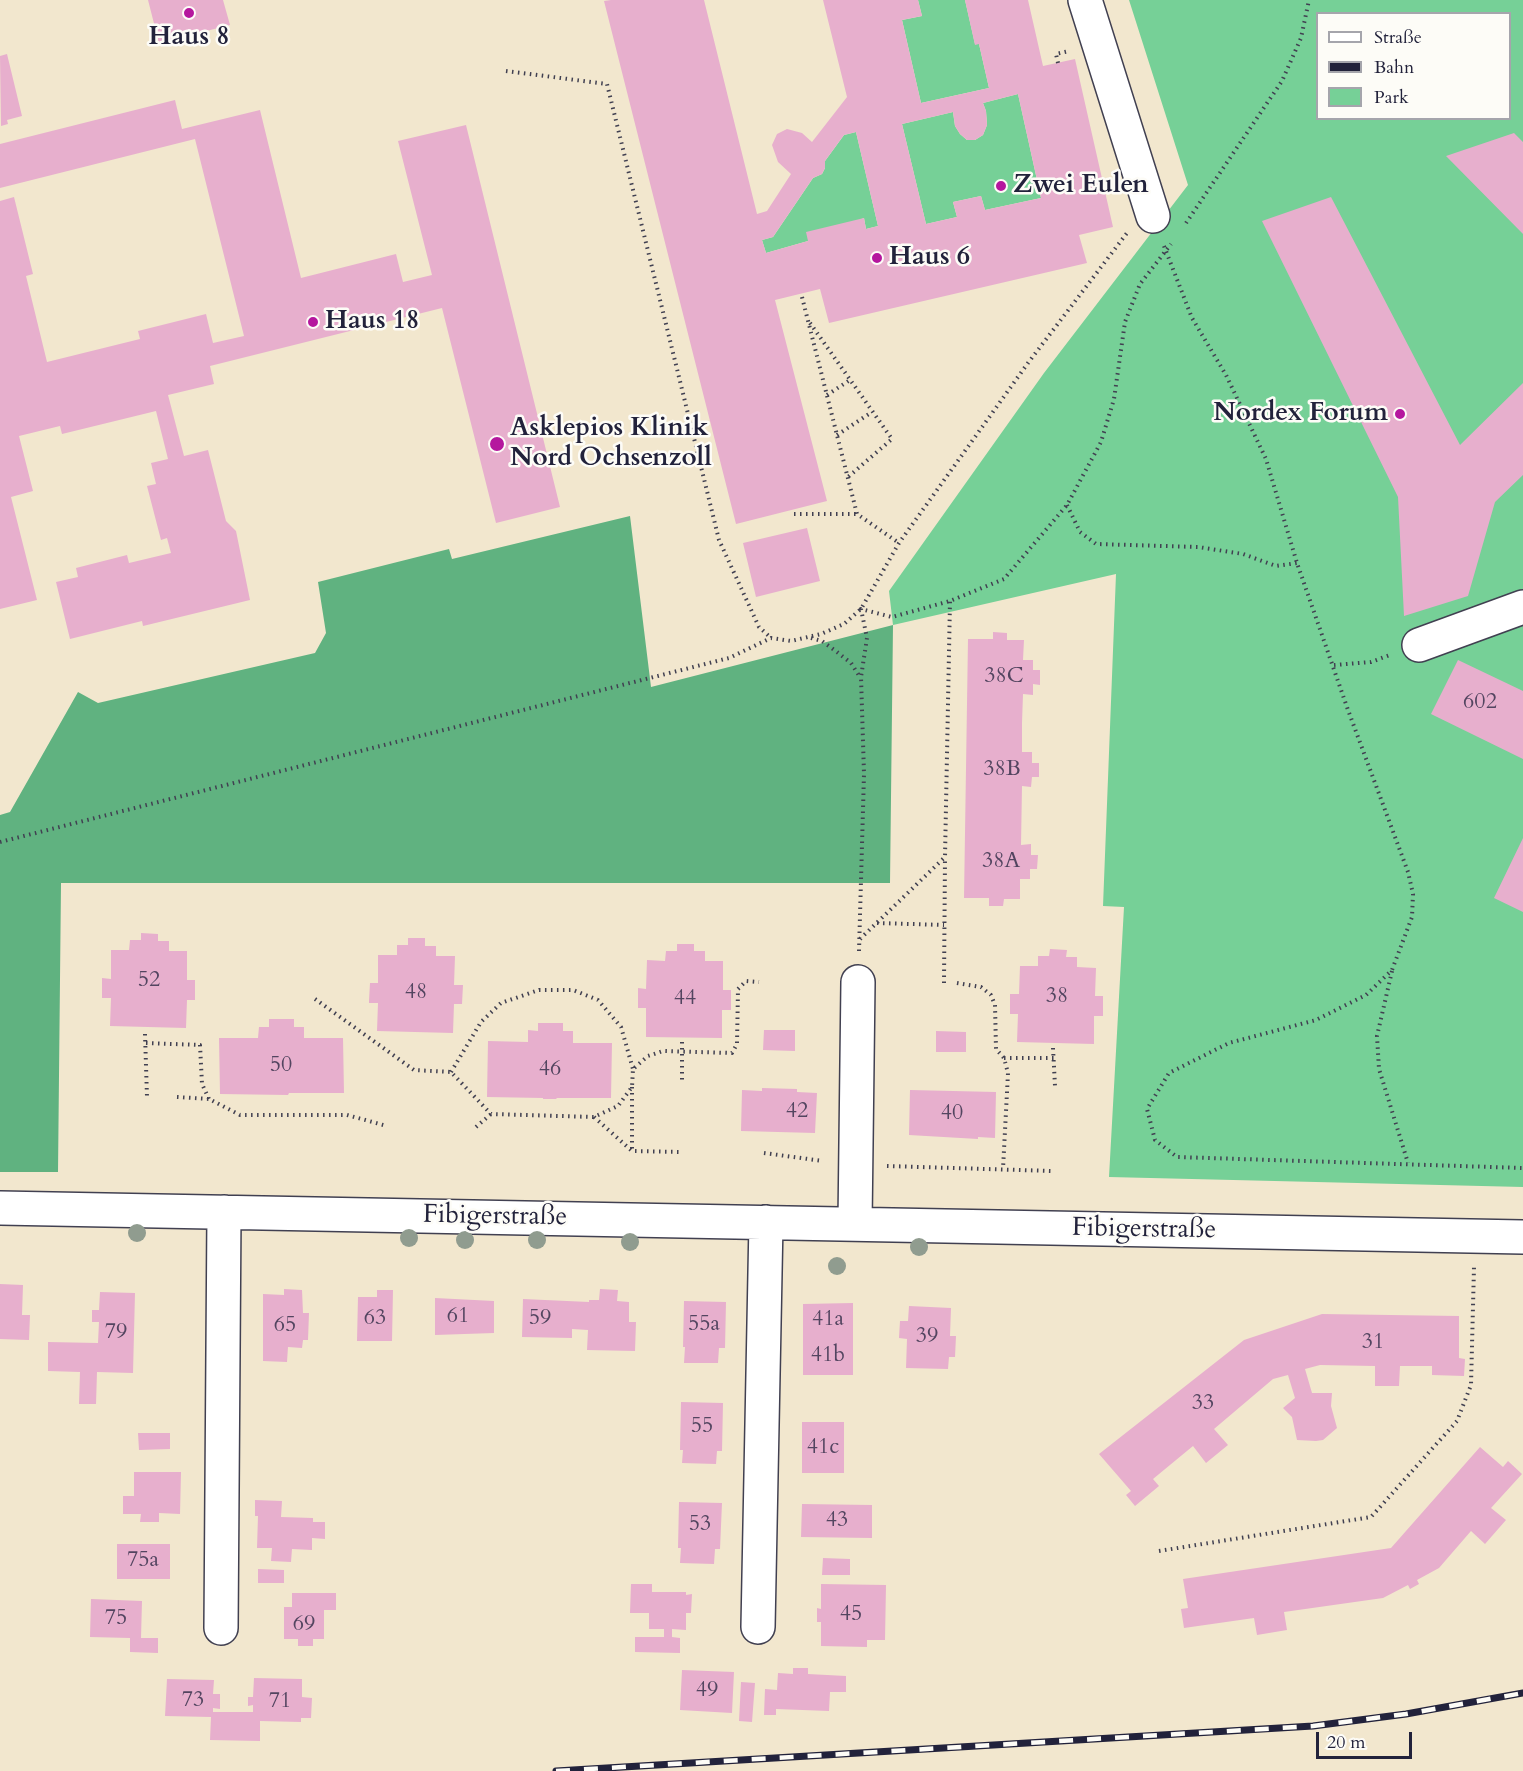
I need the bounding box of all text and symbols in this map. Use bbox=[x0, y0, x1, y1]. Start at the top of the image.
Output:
marker: Haus 8 bbox=[182, 6, 196, 20]
legend bbox=[1316, 12, 1511, 120]
place label: Haus 8 bbox=[149, 22, 229, 54]
text: Straße bbox=[1374, 25, 1422, 50]
text: Bahn bbox=[1374, 55, 1414, 80]
text: Park bbox=[1374, 85, 1409, 110]
place label: Zwei Eulen bbox=[1013, 170, 1149, 202]
marker: Zwei Eulen bbox=[994, 179, 1008, 193]
place label: Haus 6 bbox=[889, 242, 970, 274]
marker: Haus 6 bbox=[870, 251, 884, 265]
place label: Haus 18 bbox=[325, 306, 419, 338]
marker: Haus 18 bbox=[306, 315, 320, 329]
place label: Nordex Forum bbox=[1213, 398, 1388, 430]
marker: Nordex Forum bbox=[1393, 407, 1407, 421]
place label: Asklepios Klinik Nord Ochsenzoll bbox=[510, 413, 712, 474]
marker: Asklepios Klinik Nord Ochsenzoll bbox=[488, 435, 506, 453]
house number: 38C bbox=[984, 664, 1024, 690]
house number: 602 bbox=[1463, 690, 1497, 716]
house number: 38B bbox=[983, 757, 1021, 783]
house number: 38A bbox=[982, 849, 1020, 875]
house number: 52 bbox=[138, 968, 160, 994]
house number: 48 bbox=[405, 980, 427, 1006]
house number: 38 bbox=[1046, 984, 1068, 1010]
house number: 44 bbox=[674, 986, 696, 1012]
house number: 50 bbox=[270, 1053, 292, 1079]
house number: 46 bbox=[539, 1057, 561, 1083]
house number: 42 bbox=[786, 1099, 808, 1125]
house number: 40 bbox=[941, 1101, 963, 1127]
street label: Fibigerstraße bbox=[423, 1200, 567, 1234]
street label: Fibigerstraße bbox=[1072, 1213, 1216, 1247]
house number: 61 bbox=[447, 1304, 469, 1330]
house number: 63 bbox=[364, 1306, 386, 1332]
house number: 59 bbox=[529, 1306, 551, 1332]
house number: 41a bbox=[812, 1307, 844, 1333]
house number: 55a bbox=[688, 1312, 720, 1338]
house number: 65 bbox=[274, 1313, 296, 1339]
house number: 79 bbox=[105, 1320, 127, 1346]
house number: 39 bbox=[916, 1324, 938, 1350]
house number: 31 bbox=[1362, 1330, 1384, 1356]
house number: 41b bbox=[811, 1343, 845, 1369]
house number: 33 bbox=[1192, 1391, 1214, 1417]
house number: 55 bbox=[691, 1414, 713, 1440]
house number: 41c bbox=[807, 1435, 839, 1461]
house number: 43 bbox=[826, 1508, 848, 1534]
house number: 53 bbox=[689, 1512, 711, 1538]
house number: 75a bbox=[127, 1548, 159, 1574]
house number: 45 bbox=[840, 1602, 862, 1628]
house number: 75 bbox=[105, 1606, 127, 1632]
house number: 69 bbox=[293, 1612, 315, 1638]
house number: 49 bbox=[696, 1678, 718, 1704]
house number: 73 bbox=[182, 1688, 204, 1714]
house number: 71 bbox=[269, 1689, 291, 1715]
scale bar bbox=[1319, 1720, 1415, 1758]
text: 20 m bbox=[1327, 1730, 1366, 1755]

